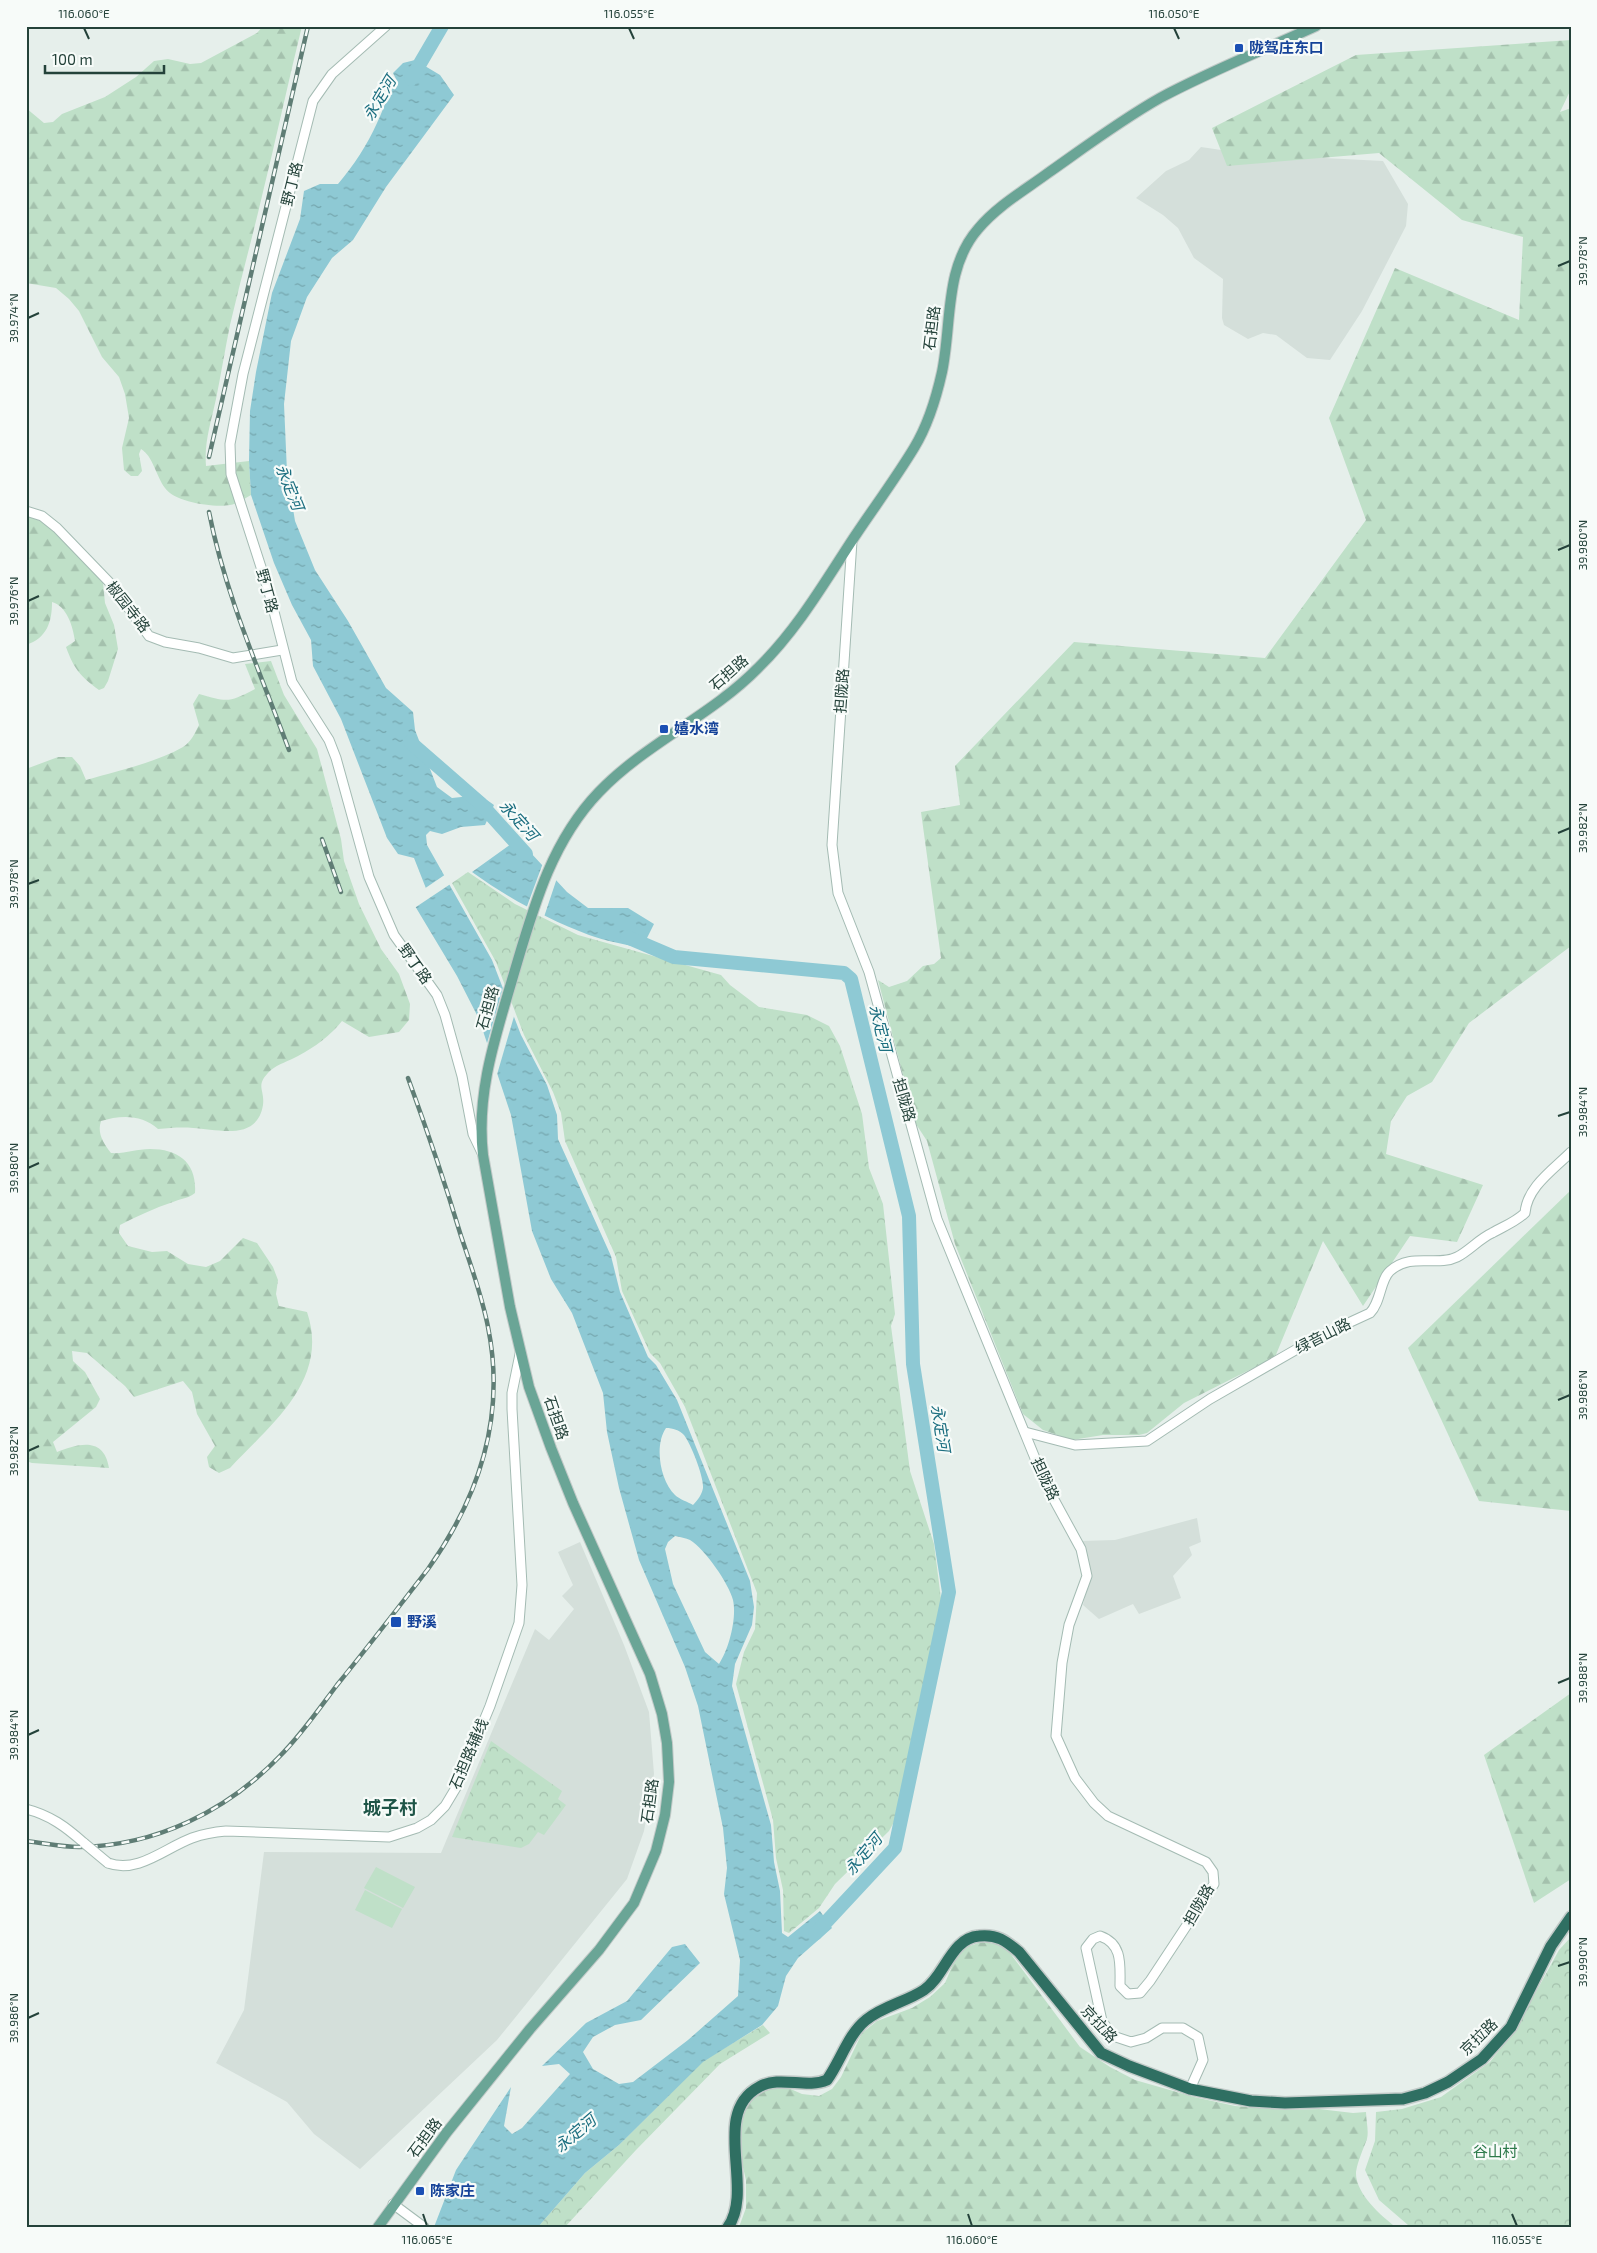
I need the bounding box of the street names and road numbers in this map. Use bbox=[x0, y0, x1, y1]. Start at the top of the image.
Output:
street label: 野丁路 bbox=[277, 160, 305, 208]
street label: 石担路 bbox=[919, 304, 943, 351]
street label: 野丁路 bbox=[253, 567, 282, 615]
street label: 椒园寺路 bbox=[103, 577, 154, 636]
street label: 石担路 bbox=[705, 651, 751, 694]
street label: 担陇路 bbox=[830, 668, 852, 714]
street label: 野丁路 bbox=[396, 940, 436, 987]
street label: 石担路 bbox=[472, 984, 502, 1032]
street label: 担陇路 bbox=[890, 1076, 920, 1124]
street label: 绿音山路 bbox=[1292, 1313, 1353, 1357]
street label: 石担路 bbox=[541, 1393, 573, 1442]
street label: 担陇路 bbox=[1028, 1454, 1064, 1503]
street label: 石担路辅线 bbox=[445, 1716, 491, 1792]
street label: 石担路 bbox=[637, 1777, 661, 1824]
street label: 担陇路 bbox=[1179, 1881, 1217, 1928]
street label: 京拉路 bbox=[1078, 2001, 1122, 2046]
street label: 京拉路 bbox=[1456, 2014, 1501, 2058]
street label: 石担路 bbox=[403, 2114, 445, 2161]

